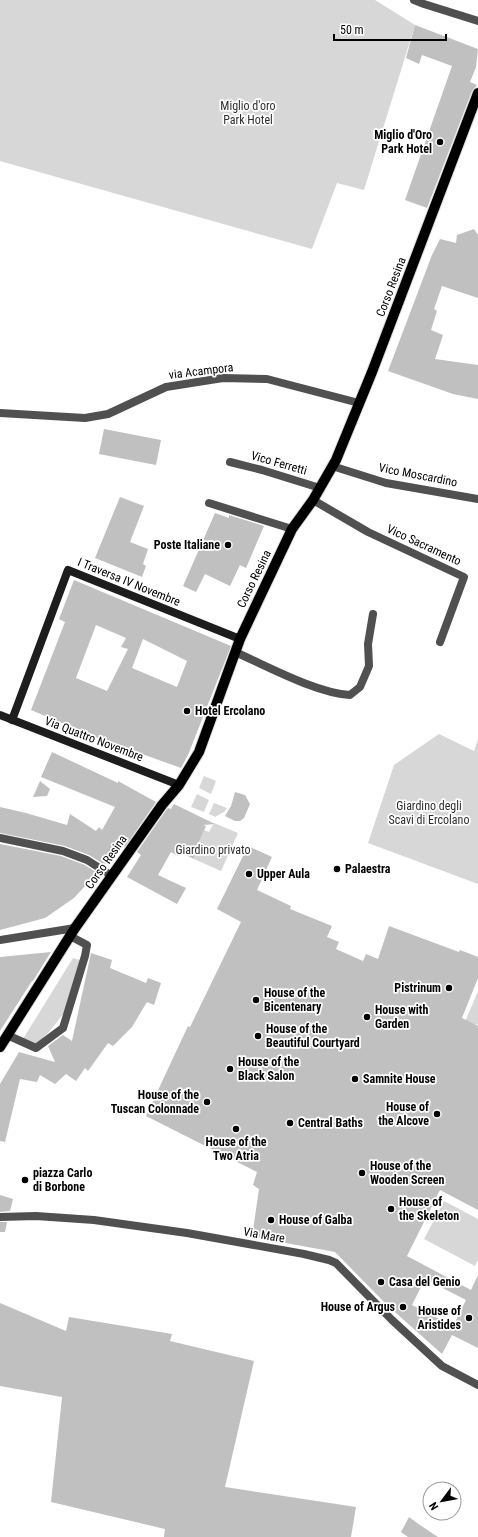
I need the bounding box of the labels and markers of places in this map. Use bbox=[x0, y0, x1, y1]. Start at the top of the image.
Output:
place label: Miglio d'Oro Park Hotel bbox=[374, 128, 432, 156]
marker: Miglio d'Oro Park Hotel bbox=[435, 137, 445, 147]
place label: Poste Italiane bbox=[154, 538, 220, 552]
marker: Poste Italiane bbox=[223, 540, 233, 550]
place label: Hotel Ercolano bbox=[195, 704, 265, 718]
marker: Hotel Ercolano bbox=[182, 706, 192, 716]
place label: Palaestra bbox=[345, 862, 391, 876]
marker: Palaestra bbox=[332, 864, 342, 874]
place label: Upper Aula bbox=[257, 867, 310, 881]
marker: Upper Aula bbox=[244, 869, 254, 879]
place label: Pistrinum bbox=[394, 981, 441, 995]
marker: Pistrinum bbox=[444, 983, 454, 993]
place label: House of the Bicentenary bbox=[264, 986, 325, 1014]
marker: House of the Bicentenary bbox=[251, 995, 261, 1005]
place label: House with Garden bbox=[375, 1003, 428, 1031]
marker: House with Garden bbox=[362, 1012, 372, 1022]
place label: House of the Beautiful Courtyard bbox=[266, 1022, 360, 1050]
marker: House of the Beautiful Courtyard bbox=[253, 1031, 263, 1041]
place label: House of the Black Salon bbox=[238, 1055, 299, 1083]
marker: House of the Black Salon bbox=[225, 1064, 235, 1074]
place label: Samnite House bbox=[363, 1072, 436, 1086]
marker: Samnite House bbox=[350, 1074, 360, 1084]
place label: House of the Tuscan Colonnade bbox=[111, 1088, 199, 1116]
marker: House of the Tuscan Colonnade bbox=[202, 1097, 212, 1107]
place label: House of the Alcove bbox=[378, 1100, 429, 1128]
marker: House of the Alcove bbox=[432, 1109, 442, 1119]
place label: Central Baths bbox=[298, 1116, 363, 1130]
marker: Central Baths bbox=[285, 1118, 295, 1128]
marker: House of the Two Atria bbox=[231, 1124, 241, 1134]
place label: House of the Two Atria bbox=[205, 1135, 267, 1163]
place label: House of the Wooden Screen bbox=[370, 1159, 444, 1187]
place label: piazza Carlo di Borbone bbox=[33, 1166, 92, 1194]
marker: House of the Wooden Screen bbox=[357, 1168, 367, 1178]
marker: piazza Carlo di Borbone bbox=[20, 1175, 30, 1185]
place label: House of the Skeleton bbox=[399, 1195, 459, 1223]
marker: House of the Skeleton bbox=[386, 1204, 396, 1214]
place label: House of Galba bbox=[279, 1213, 353, 1227]
marker: House of Galba bbox=[266, 1215, 276, 1225]
place label: Casa del Genio bbox=[389, 1275, 461, 1289]
marker: Casa del Genio bbox=[376, 1277, 386, 1287]
place label: House of Argus bbox=[321, 1300, 396, 1314]
marker: House of Argus bbox=[398, 1302, 408, 1312]
place label: House of Aristides bbox=[418, 1304, 462, 1332]
marker: House of Aristides bbox=[464, 1313, 474, 1323]

